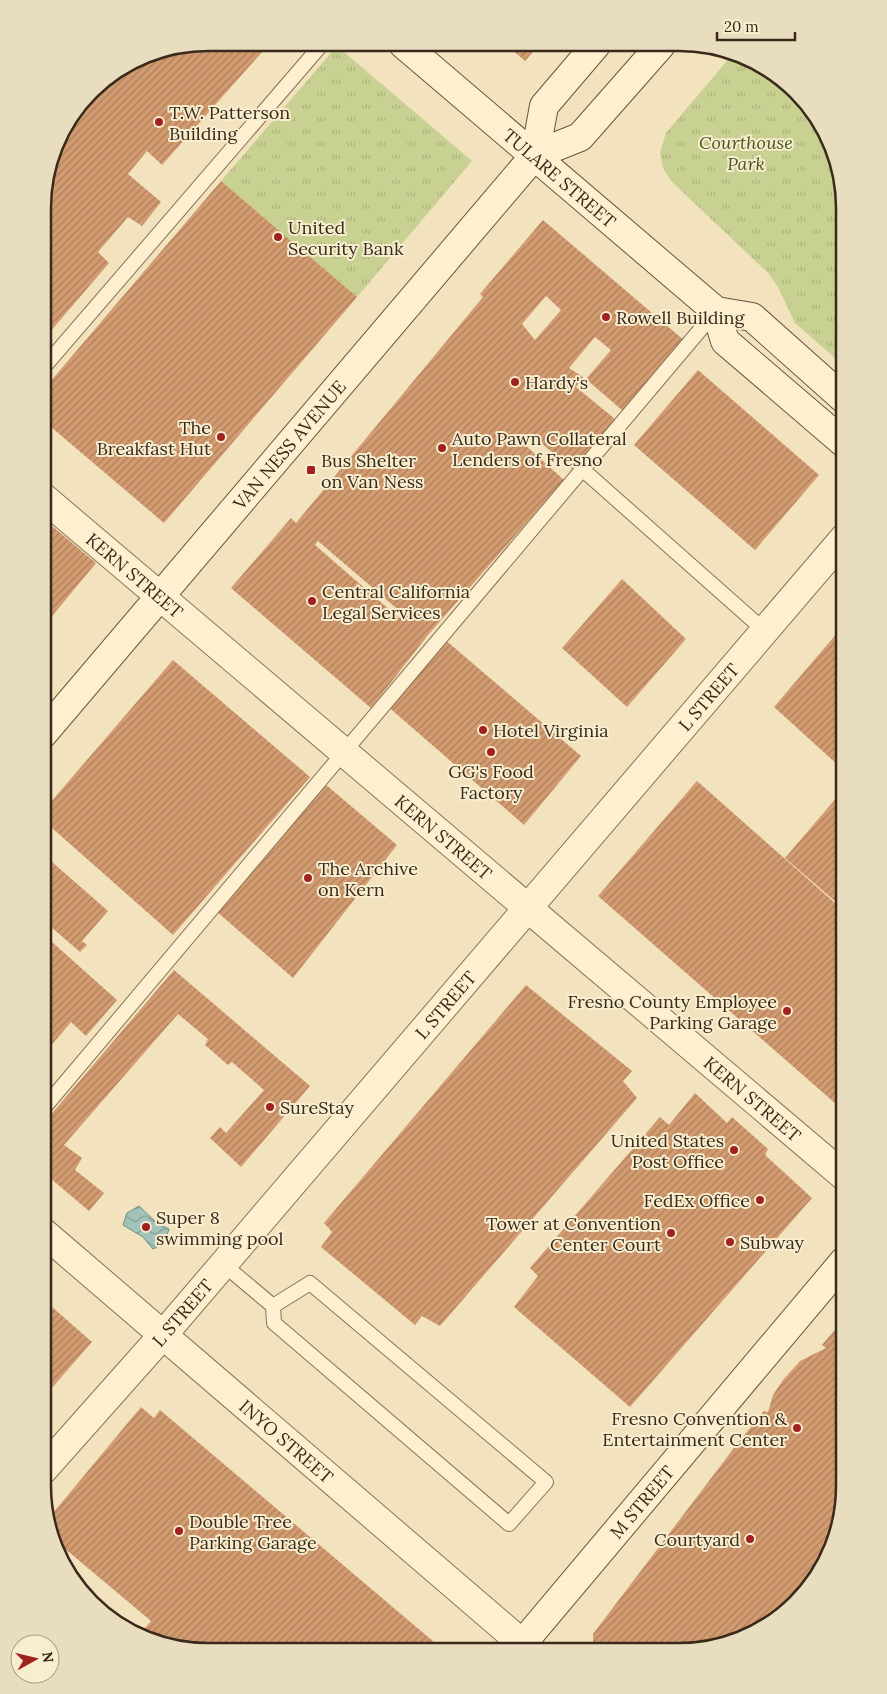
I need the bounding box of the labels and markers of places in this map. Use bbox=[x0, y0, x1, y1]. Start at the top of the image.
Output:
place label: T.W. Patterson Building bbox=[169, 101, 290, 145]
marker: T.W. Patterson Building bbox=[153, 116, 165, 128]
place label: United Security Bank bbox=[288, 216, 404, 260]
marker: United Security Bank bbox=[272, 231, 284, 243]
place label: Rowell Building bbox=[616, 306, 746, 329]
marker: Rowell Building bbox=[600, 311, 612, 323]
place label: Hardy's bbox=[525, 371, 588, 394]
marker: Hardy's bbox=[509, 376, 521, 388]
place label: The Breakfast Hut bbox=[97, 416, 211, 460]
place label: Auto Pawn Collateral Lenders of Fresno bbox=[451, 427, 627, 471]
marker: The Breakfast Hut bbox=[215, 431, 227, 443]
marker: Auto Pawn Collateral Lenders of Fresno bbox=[436, 442, 448, 454]
place label: Bus Shelter on Van Ness bbox=[321, 449, 423, 493]
marker: Bus Shelter on Van Ness bbox=[305, 464, 317, 476]
place label: Central California Legal Services bbox=[322, 580, 470, 624]
marker: Central California Legal Services bbox=[306, 595, 318, 607]
place label: Hotel Virginia bbox=[493, 719, 609, 742]
marker: Hotel Virginia bbox=[477, 724, 489, 736]
marker: GG's Food Factory bbox=[485, 746, 497, 758]
place label: GG's Food Factory bbox=[448, 760, 534, 804]
place label: The Archive on Kern bbox=[318, 857, 418, 901]
marker: The Archive on Kern bbox=[302, 872, 314, 884]
place label: Fresno County Employee Parking Garage bbox=[567, 990, 777, 1034]
marker: Fresno County Employee Parking Garage bbox=[781, 1005, 793, 1017]
place label: SureStay bbox=[280, 1096, 354, 1119]
marker: SureStay bbox=[264, 1101, 276, 1113]
place label: United States Post Office bbox=[611, 1129, 724, 1173]
marker: United States Post Office bbox=[728, 1144, 740, 1156]
place label: FedEx Office bbox=[644, 1189, 750, 1212]
marker: FedEx Office bbox=[754, 1194, 766, 1206]
place label: Super 8 swimming pool bbox=[156, 1206, 283, 1250]
place label: Tower at Convention Center Court bbox=[486, 1212, 661, 1256]
marker: Super 8 swimming pool bbox=[140, 1221, 152, 1233]
marker: Tower at Convention Center Court bbox=[665, 1227, 677, 1239]
place label: Subway bbox=[740, 1231, 805, 1254]
marker: Subway bbox=[724, 1236, 736, 1248]
place label: Fresno Convention & Entertainment Center bbox=[602, 1407, 787, 1451]
marker: Fresno Convention & Entertainment Center bbox=[791, 1422, 803, 1434]
place label: Double Tree Parking Garage bbox=[189, 1510, 317, 1554]
marker: Double Tree Parking Garage bbox=[173, 1525, 185, 1537]
place label: Courtyard bbox=[654, 1528, 740, 1551]
marker: Courtyard bbox=[744, 1533, 756, 1545]

